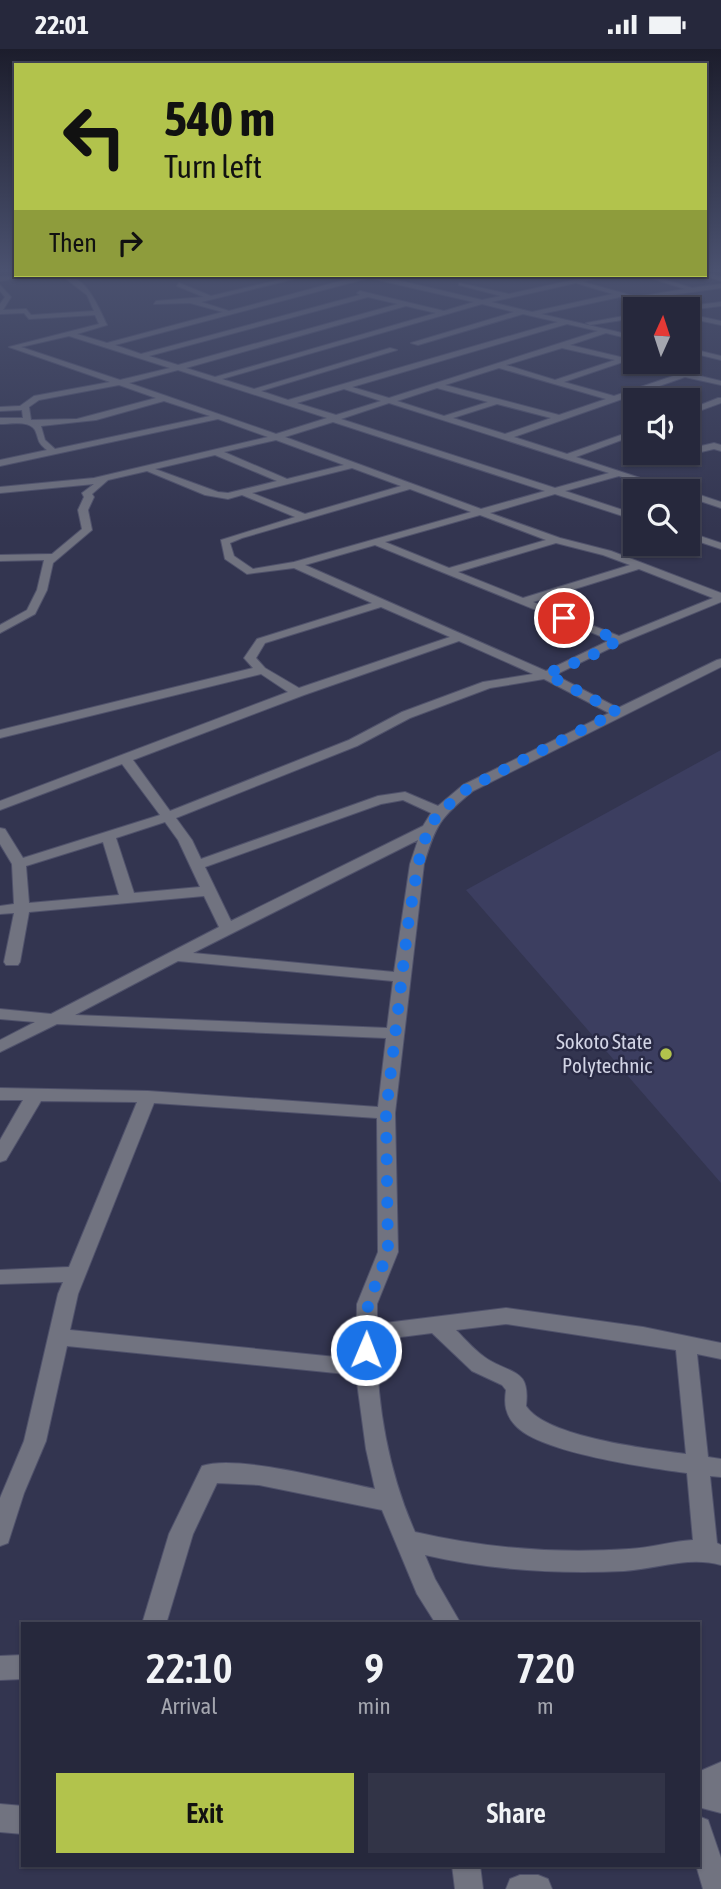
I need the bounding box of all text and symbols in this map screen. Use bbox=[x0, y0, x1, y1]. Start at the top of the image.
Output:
text: 22:01 bbox=[35, 10, 89, 40]
text: 540 m bbox=[164, 90, 275, 146]
icon: left bbox=[49, 91, 140, 182]
text: Turn left bbox=[164, 148, 262, 185]
icon: right bbox=[111, 224, 149, 262]
text: Then bbox=[49, 228, 97, 258]
north arrow bbox=[623, 297, 700, 375]
map controls bbox=[623, 297, 700, 556]
button: sound bbox=[623, 388, 700, 465]
button: search bbox=[623, 479, 700, 556]
pin bbox=[534, 588, 594, 648]
icon: arrive bbox=[545, 599, 583, 637]
place label: Sokoto State Polytechnic bbox=[556, 1029, 652, 1077]
marker: Sokoto State Polytechnic bbox=[658, 1046, 674, 1062]
position arrow bbox=[329, 1313, 403, 1387]
text: 22:10 bbox=[146, 1644, 233, 1692]
text: 9 bbox=[364, 1644, 384, 1692]
text: 720 bbox=[516, 1644, 575, 1692]
text: Arrival bbox=[161, 1693, 217, 1719]
text: min bbox=[358, 1693, 391, 1719]
text: m bbox=[537, 1693, 554, 1719]
button: Exit bbox=[56, 1773, 354, 1853]
button: Share bbox=[368, 1773, 665, 1853]

